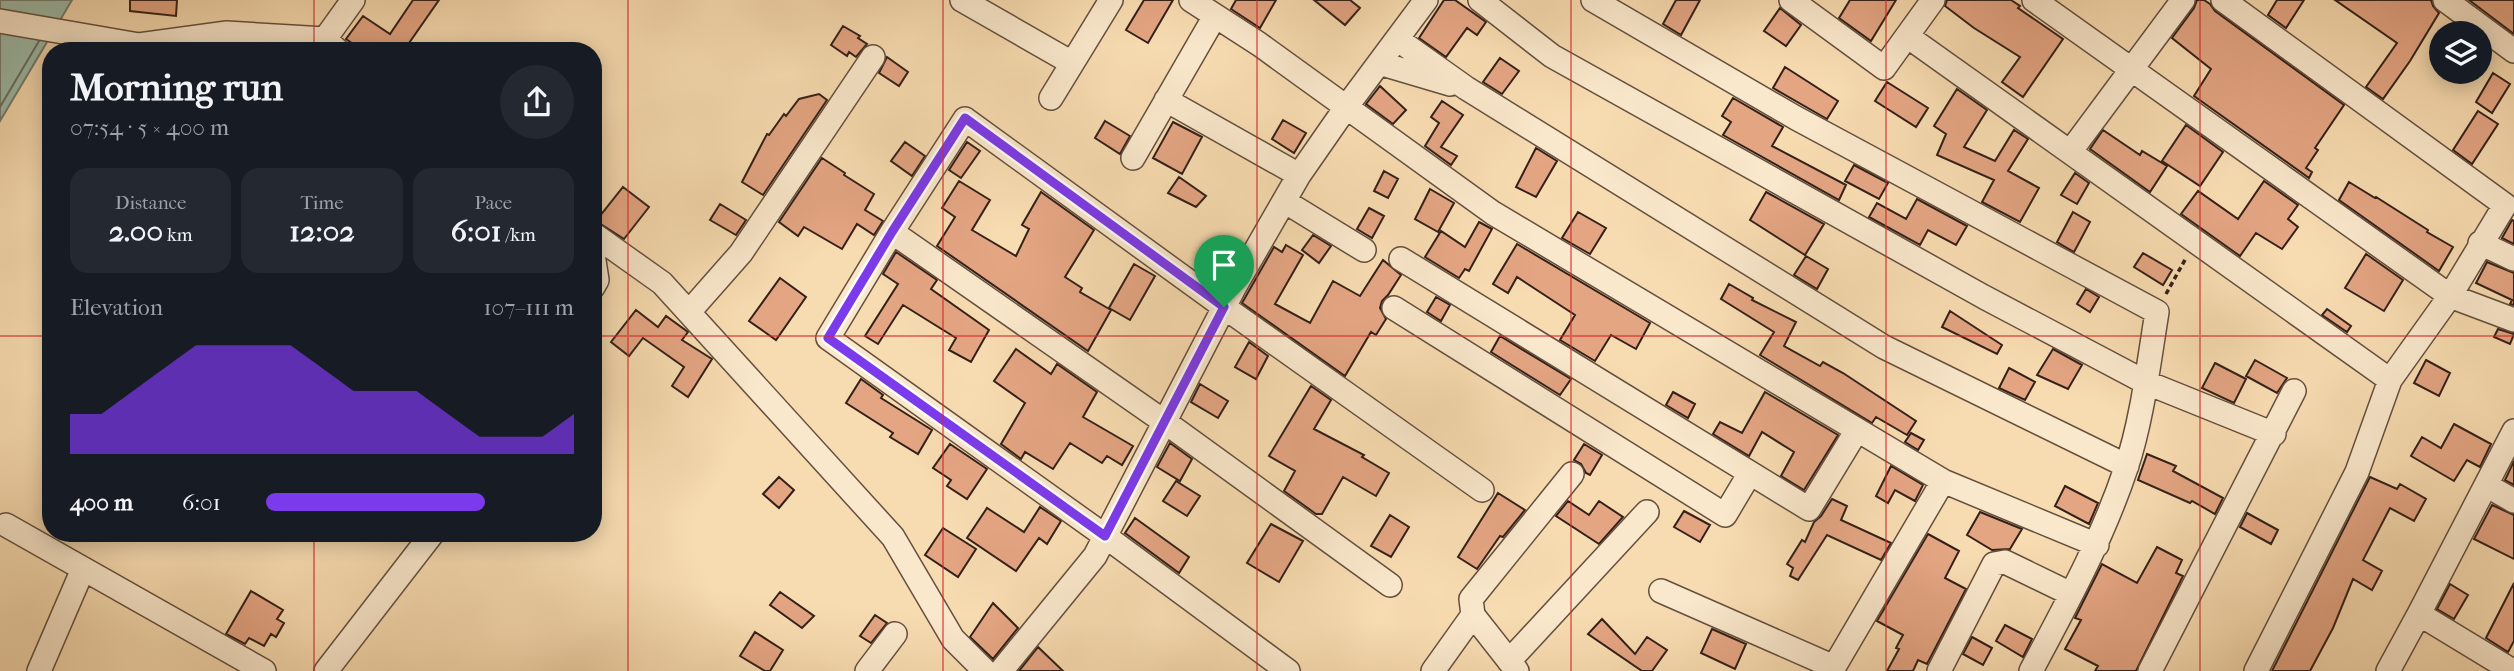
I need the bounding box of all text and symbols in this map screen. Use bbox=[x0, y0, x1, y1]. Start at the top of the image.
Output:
map controls bbox=[2429, 21, 2492, 84]
button: layers bbox=[2429, 21, 2492, 84]
text: Morning run bbox=[70, 65, 283, 110]
button: share bbox=[500, 65, 574, 139]
text: 07:54 · 5 × 400 m bbox=[70, 114, 229, 141]
text: Distance bbox=[115, 192, 186, 214]
text: Time bbox=[300, 192, 344, 214]
text: Pace bbox=[474, 192, 512, 214]
text: 2.00 bbox=[109, 214, 163, 249]
text: 12:02 bbox=[289, 214, 355, 249]
text: 6:01 bbox=[451, 214, 501, 249]
text: km bbox=[163, 224, 193, 246]
text: /km bbox=[501, 224, 536, 246]
pin bbox=[1194, 235, 1254, 307]
icon: arrive bbox=[1205, 246, 1243, 284]
text: Elevation bbox=[70, 294, 163, 321]
text: 107–111 m bbox=[483, 294, 574, 321]
text: 400 m bbox=[70, 489, 133, 516]
text: 6:01 bbox=[182, 489, 221, 516]

